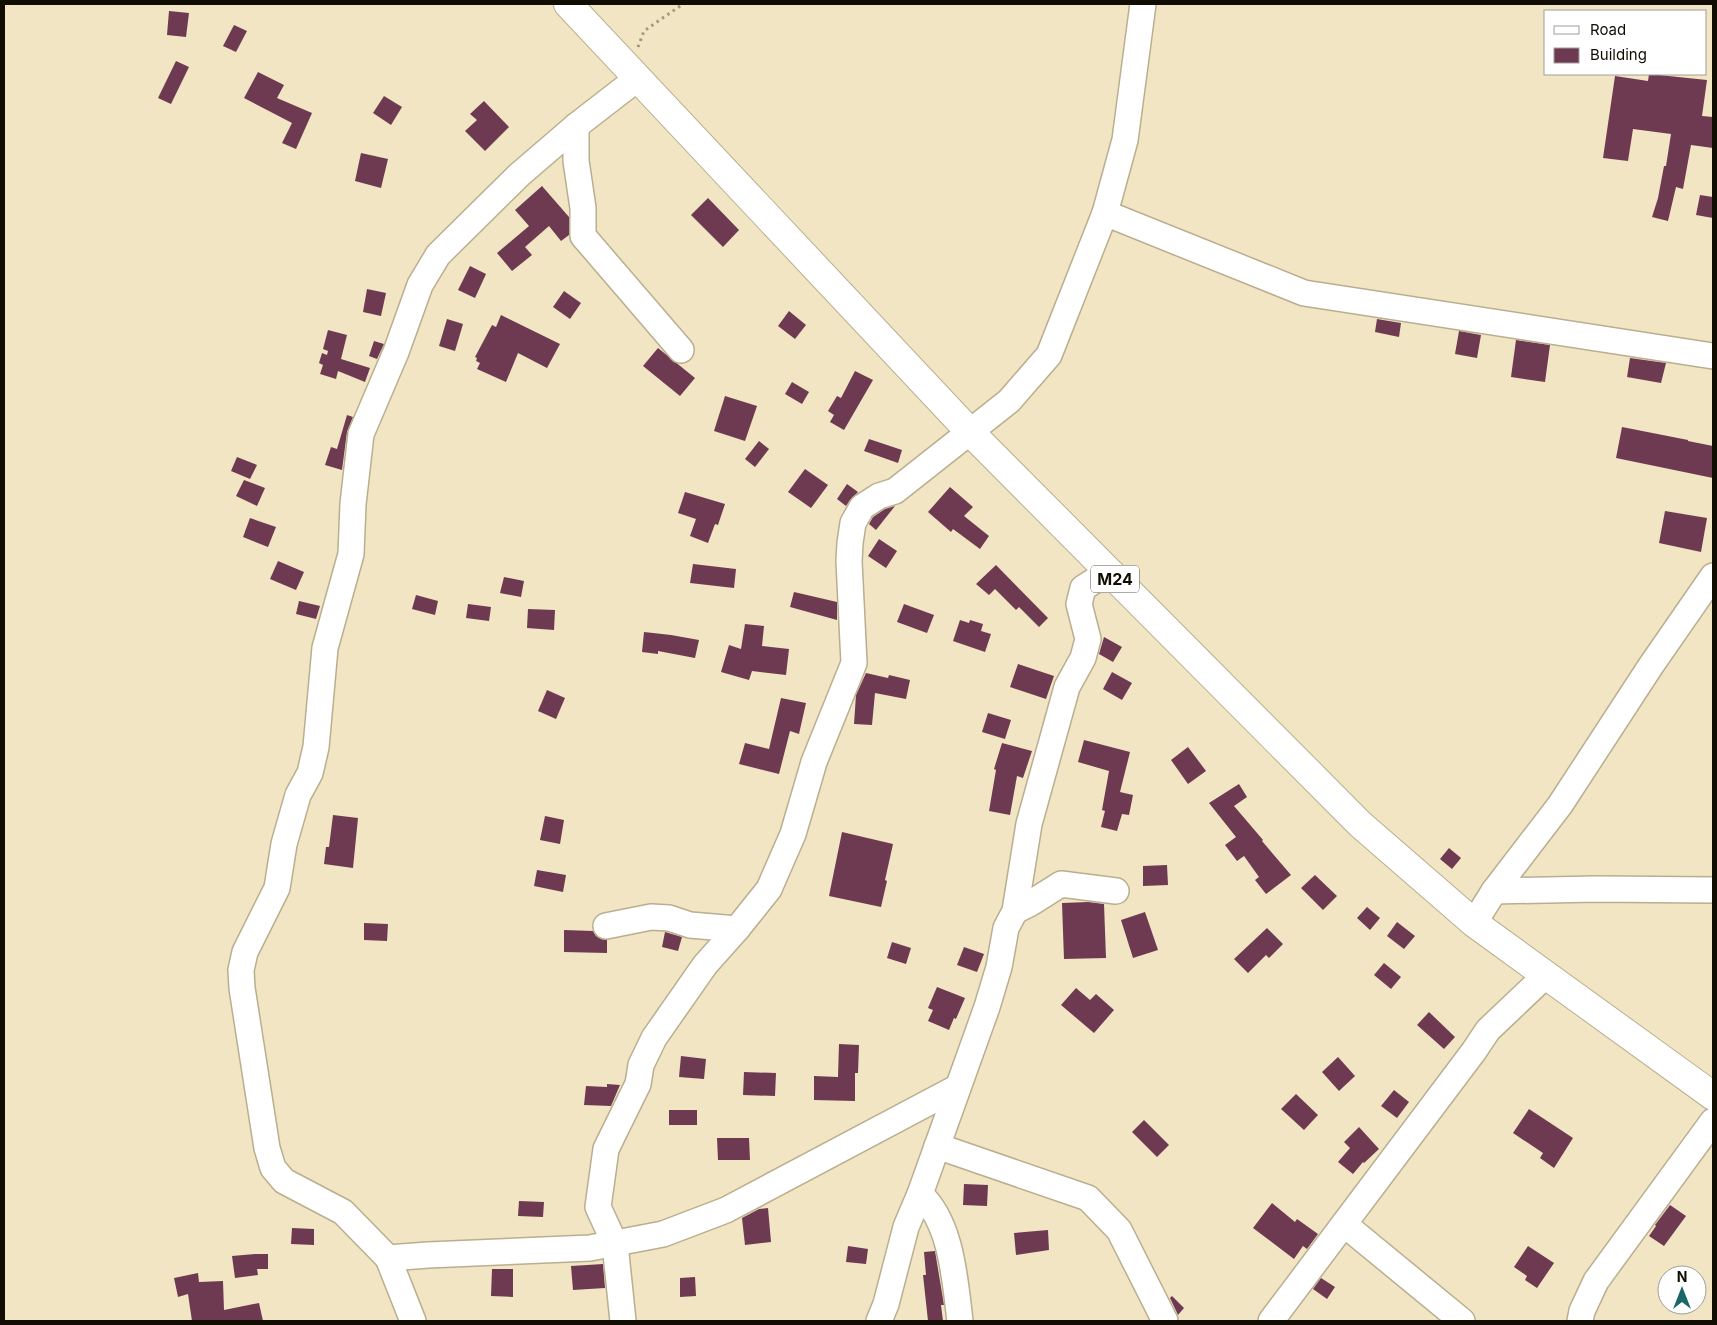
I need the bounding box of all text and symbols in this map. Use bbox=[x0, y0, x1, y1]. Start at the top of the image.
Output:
legend bbox=[1544, 10, 1707, 75]
text: Road bbox=[1590, 20, 1626, 39]
text: Building bbox=[1590, 45, 1647, 64]
road number: M24 bbox=[1091, 566, 1139, 592]
north arrow bbox=[1657, 1265, 1707, 1315]
text: N bbox=[1677, 1268, 1687, 1285]

